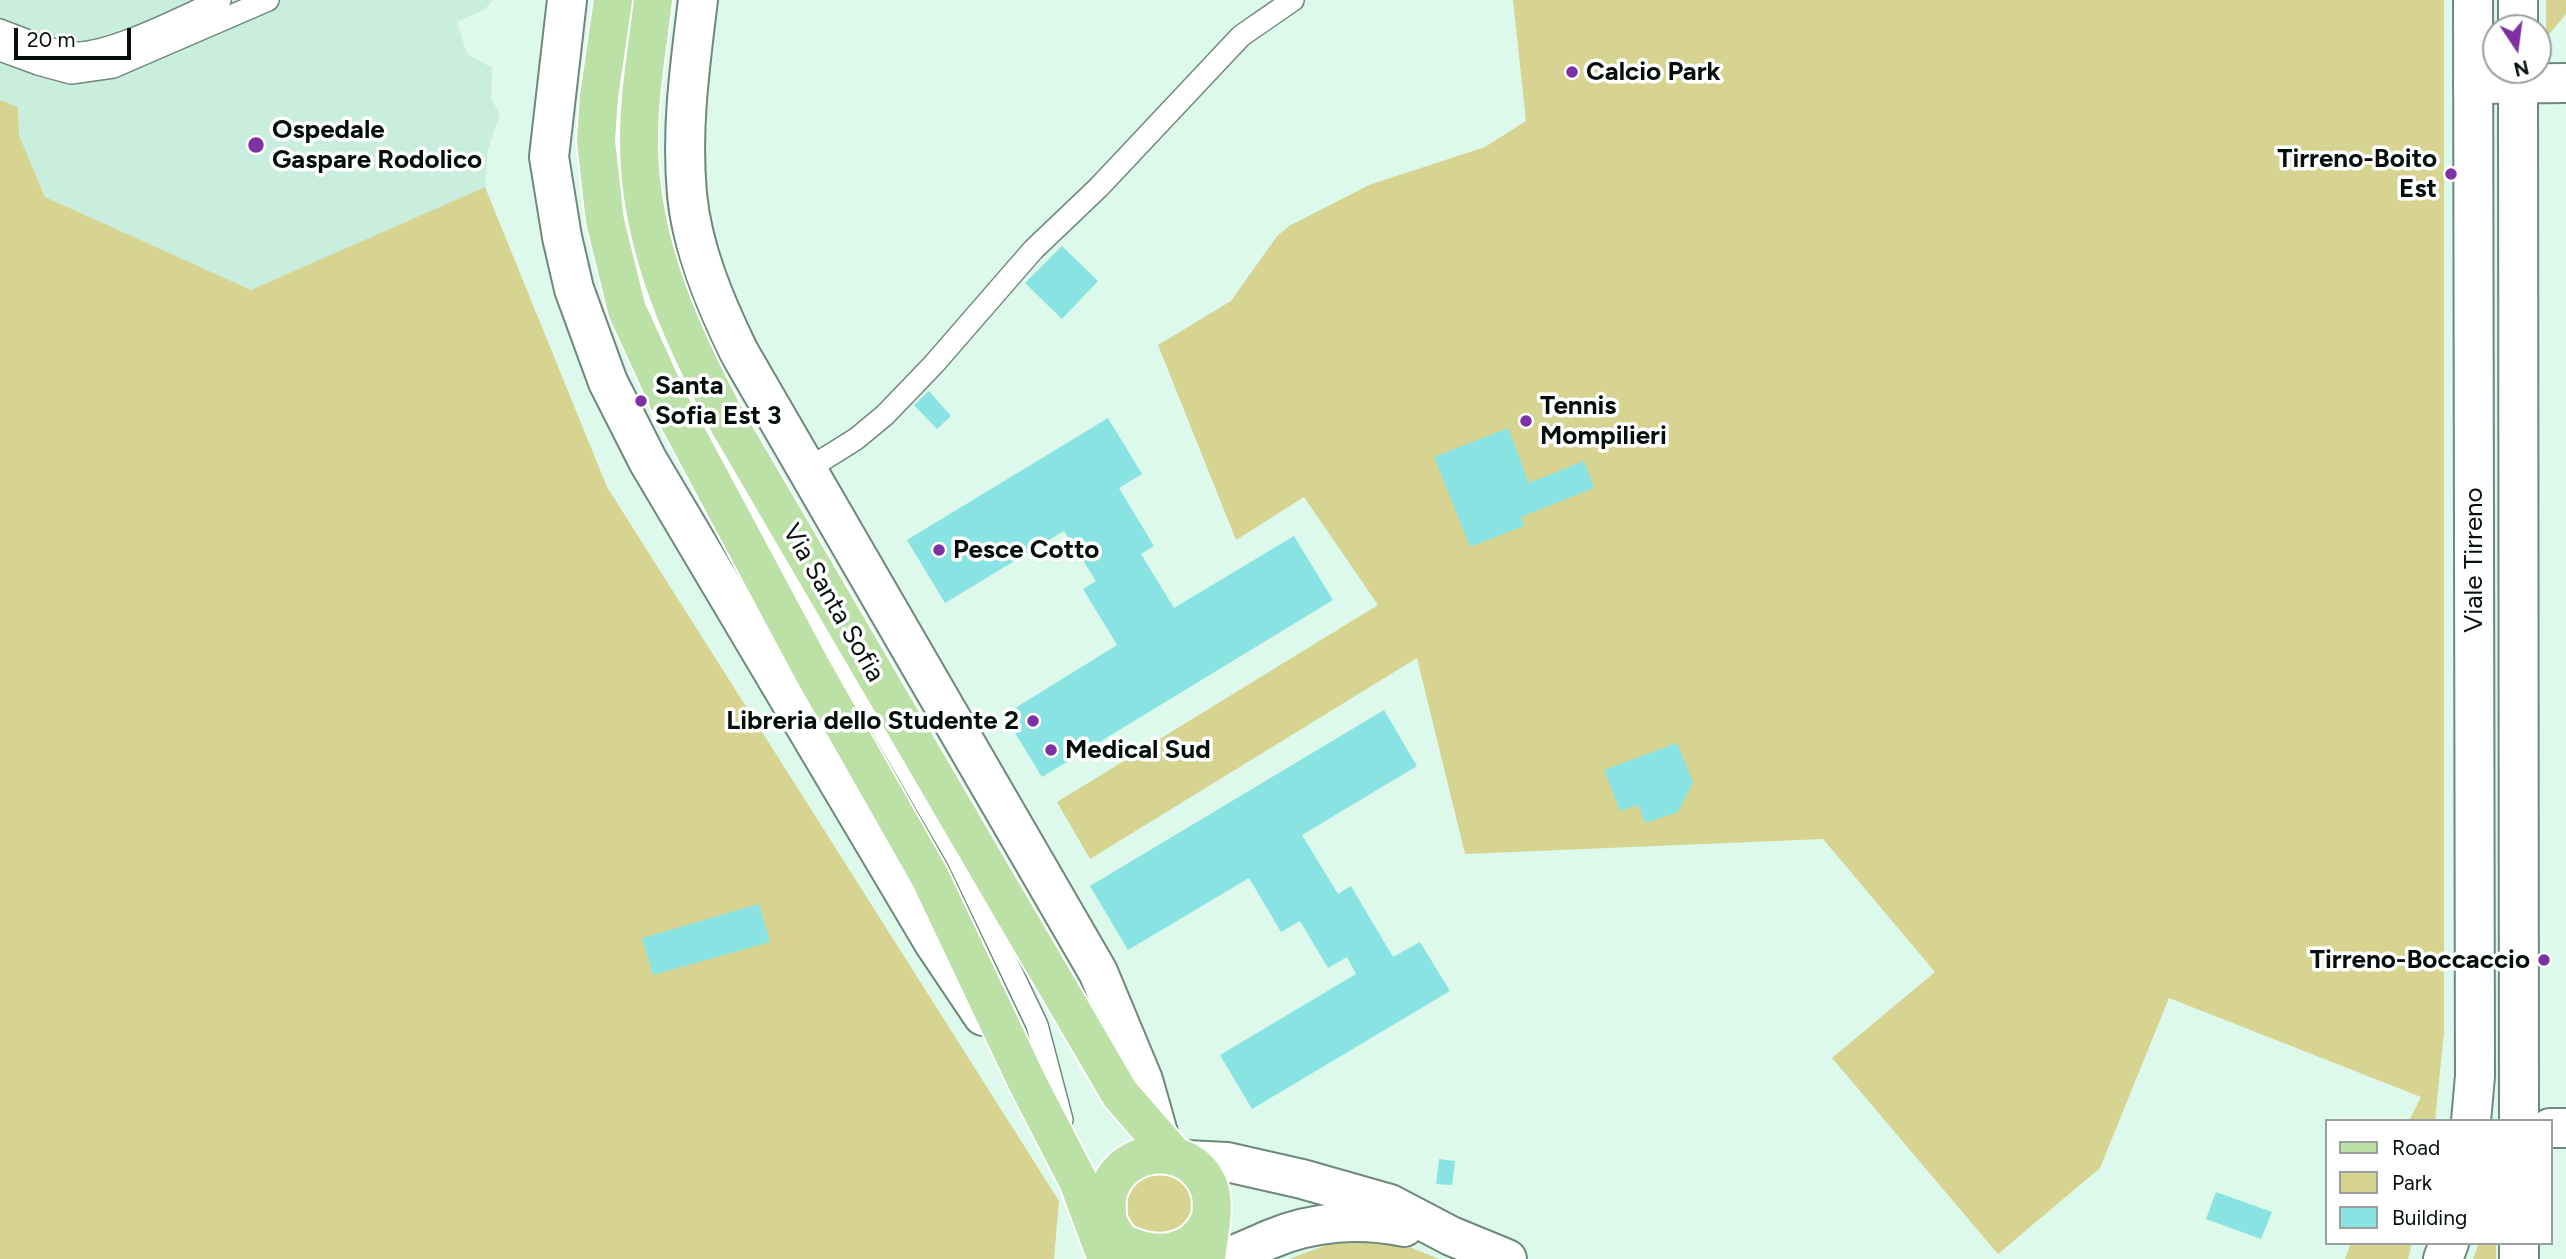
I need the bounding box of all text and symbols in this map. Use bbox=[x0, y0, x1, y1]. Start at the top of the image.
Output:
scale bar bbox=[18, 14, 135, 58]
north arrow bbox=[2482, 14, 2552, 84]
text: 20 m bbox=[27, 27, 75, 52]
text: N bbox=[2512, 55, 2531, 81]
place label: Calcio Park bbox=[1586, 56, 1721, 88]
marker: Calcio Park bbox=[1564, 64, 1580, 80]
place label: Ospedale Gaspare Rodolico bbox=[272, 114, 482, 176]
marker: Ospedale Gaspare Rodolico bbox=[246, 135, 266, 155]
place label: Tirreno-Boito Est bbox=[2277, 143, 2437, 204]
marker: Tirreno-Boito Est bbox=[2443, 166, 2459, 182]
place label: Santa Sofia Est 3 bbox=[655, 370, 781, 432]
place label: Tennis Mompilieri bbox=[1540, 390, 1667, 452]
marker: Santa Sofia Est 3 bbox=[633, 393, 649, 409]
marker: Tennis Mompilieri bbox=[1518, 413, 1534, 429]
street label: Viale Tirreno bbox=[2458, 487, 2490, 633]
street label: Via Santa Sofia bbox=[775, 519, 891, 687]
place label: Pesce Cotto bbox=[953, 534, 1099, 566]
marker: Pesce Cotto bbox=[931, 542, 947, 558]
place label: Libreria dello Studente 2 bbox=[726, 705, 1019, 737]
marker: Libreria dello Studente 2 bbox=[1025, 713, 1041, 729]
place label: Medical Sud bbox=[1065, 734, 1211, 766]
marker: Medical Sud bbox=[1043, 742, 1059, 758]
place label: Tirreno-Boccaccio bbox=[2310, 944, 2530, 976]
marker: Tirreno-Boccaccio bbox=[2536, 952, 2552, 968]
legend bbox=[2324, 1119, 2552, 1245]
text: Road bbox=[2392, 1135, 2440, 1160]
text: Park bbox=[2392, 1170, 2432, 1195]
text: Building bbox=[2392, 1205, 2467, 1230]

